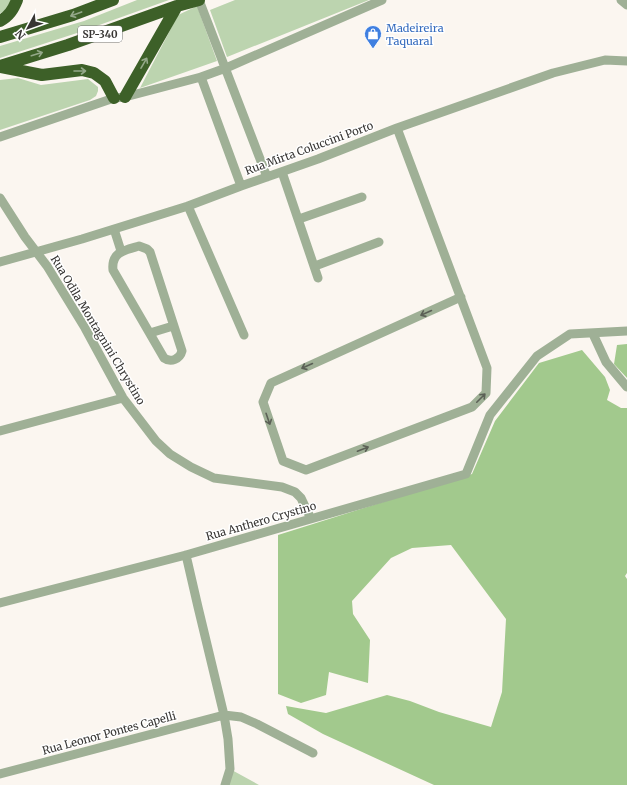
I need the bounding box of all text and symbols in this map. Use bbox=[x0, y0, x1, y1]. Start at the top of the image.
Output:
north arrow bbox=[8, 8, 48, 48]
one-way arrow bbox=[71, 10, 83, 18]
place label: Madeireira Taquaral bbox=[386, 21, 444, 48]
shop icon: Madeireira Taquaral bbox=[363, 24, 383, 49]
text: N bbox=[12, 26, 29, 42]
road number: SP-340 bbox=[78, 26, 122, 42]
one-way arrow bbox=[31, 50, 44, 57]
one-way arrow bbox=[141, 57, 149, 69]
one-way arrow bbox=[73, 67, 86, 75]
street label: Rua Mirta Coluccini Porto bbox=[243, 118, 376, 178]
street label: Rua Odila Montagnini Chrystino bbox=[48, 253, 149, 408]
one-way arrow bbox=[420, 310, 432, 317]
one-way arrow bbox=[301, 363, 313, 370]
one-way arrow bbox=[476, 393, 486, 403]
one-way arrow bbox=[265, 413, 273, 425]
one-way arrow bbox=[356, 444, 368, 452]
street label: Rua Anthero Crystino bbox=[204, 498, 318, 543]
street label: Rua Leonor Pontes Capelli bbox=[41, 708, 178, 758]

